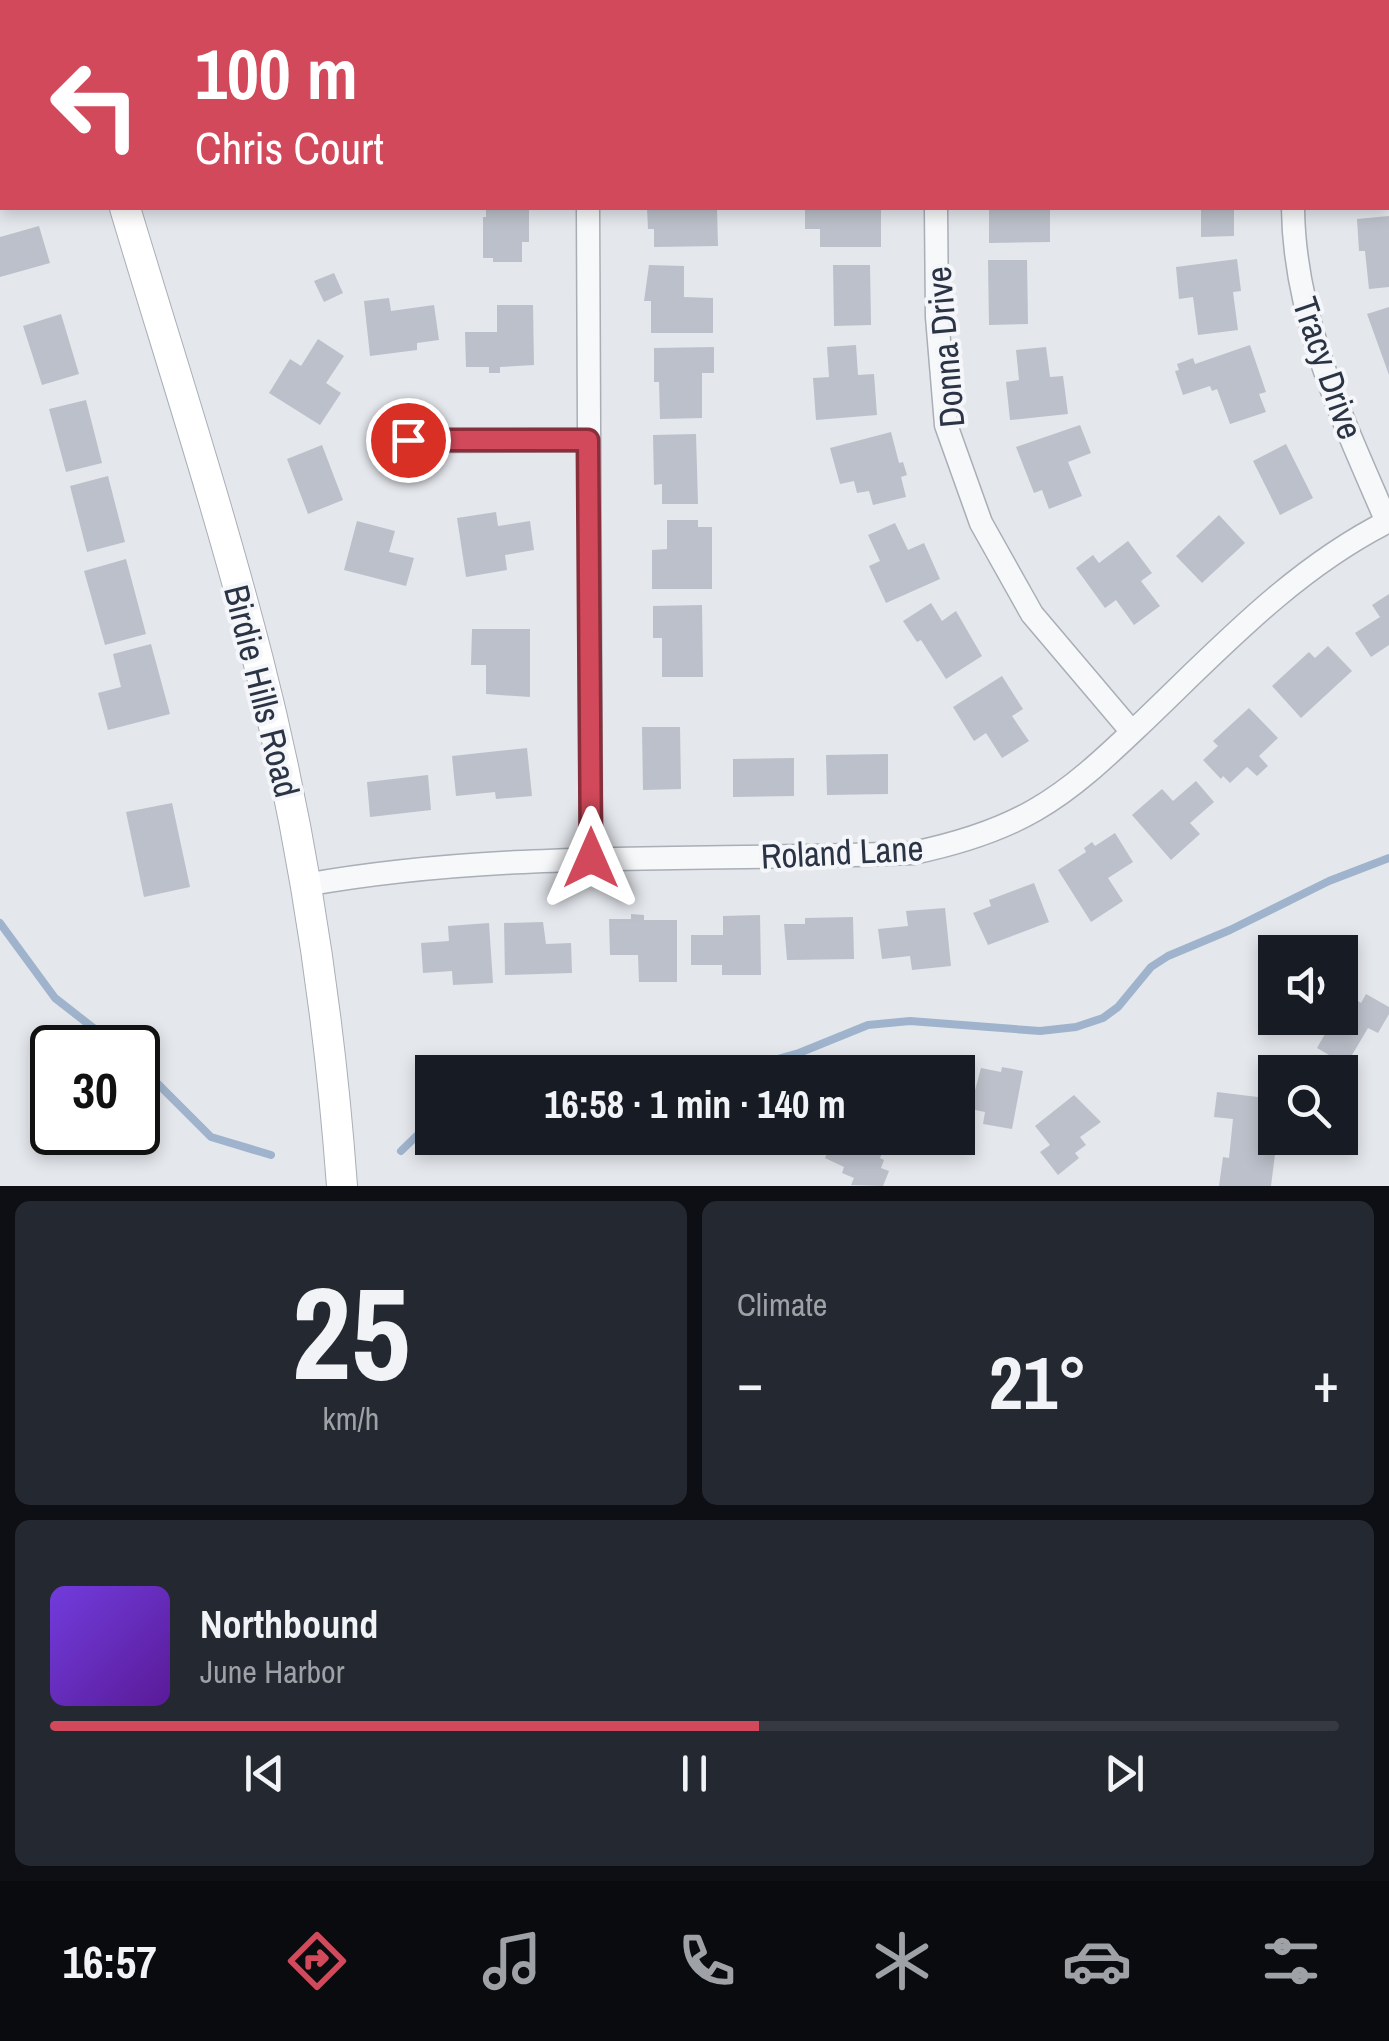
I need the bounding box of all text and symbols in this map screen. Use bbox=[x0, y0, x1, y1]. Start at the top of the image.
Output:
text: 100 m bbox=[195, 27, 358, 121]
icon: left bbox=[30, 40, 160, 170]
text: Chris Court bbox=[195, 117, 384, 178]
street label: Donna Drive bbox=[915, 265, 975, 429]
street label: Tracy Drive bbox=[1282, 291, 1374, 445]
pin bbox=[366, 398, 451, 483]
icon: arrive bbox=[381, 413, 436, 468]
street label: Birdie Hills Road bbox=[213, 580, 311, 802]
position arrow bbox=[539, 806, 643, 910]
street label: Roland Lane bbox=[759, 824, 925, 880]
map controls bbox=[1258, 935, 1358, 1155]
button: sound bbox=[1258, 935, 1358, 1035]
speed limit sign: 30 bbox=[30, 1025, 160, 1155]
button: search bbox=[1258, 1055, 1358, 1155]
text: 16:58 · 1 min · 140 m bbox=[544, 1079, 846, 1130]
text: 25 bbox=[292, 1244, 410, 1420]
text: Climate bbox=[737, 1283, 827, 1326]
text: 21° bbox=[989, 1331, 1087, 1432]
text: − bbox=[737, 1345, 763, 1419]
text: + bbox=[1313, 1345, 1339, 1419]
text: km/h bbox=[323, 1397, 379, 1440]
text: Northbound bbox=[200, 1599, 378, 1650]
text: June Harbor bbox=[200, 1650, 344, 1693]
icon: previous bbox=[237, 1746, 292, 1801]
icon: pause bbox=[667, 1746, 722, 1801]
icon: next bbox=[1097, 1746, 1152, 1801]
icon: directions bbox=[282, 1926, 352, 1996]
icon: music bbox=[477, 1926, 547, 1996]
icon: phone bbox=[672, 1926, 742, 1996]
icon: climate bbox=[867, 1926, 937, 1996]
icon: car bbox=[1062, 1926, 1132, 1996]
icon: filters bbox=[1256, 1926, 1326, 1996]
text: 16:57 bbox=[62, 1931, 157, 1992]

